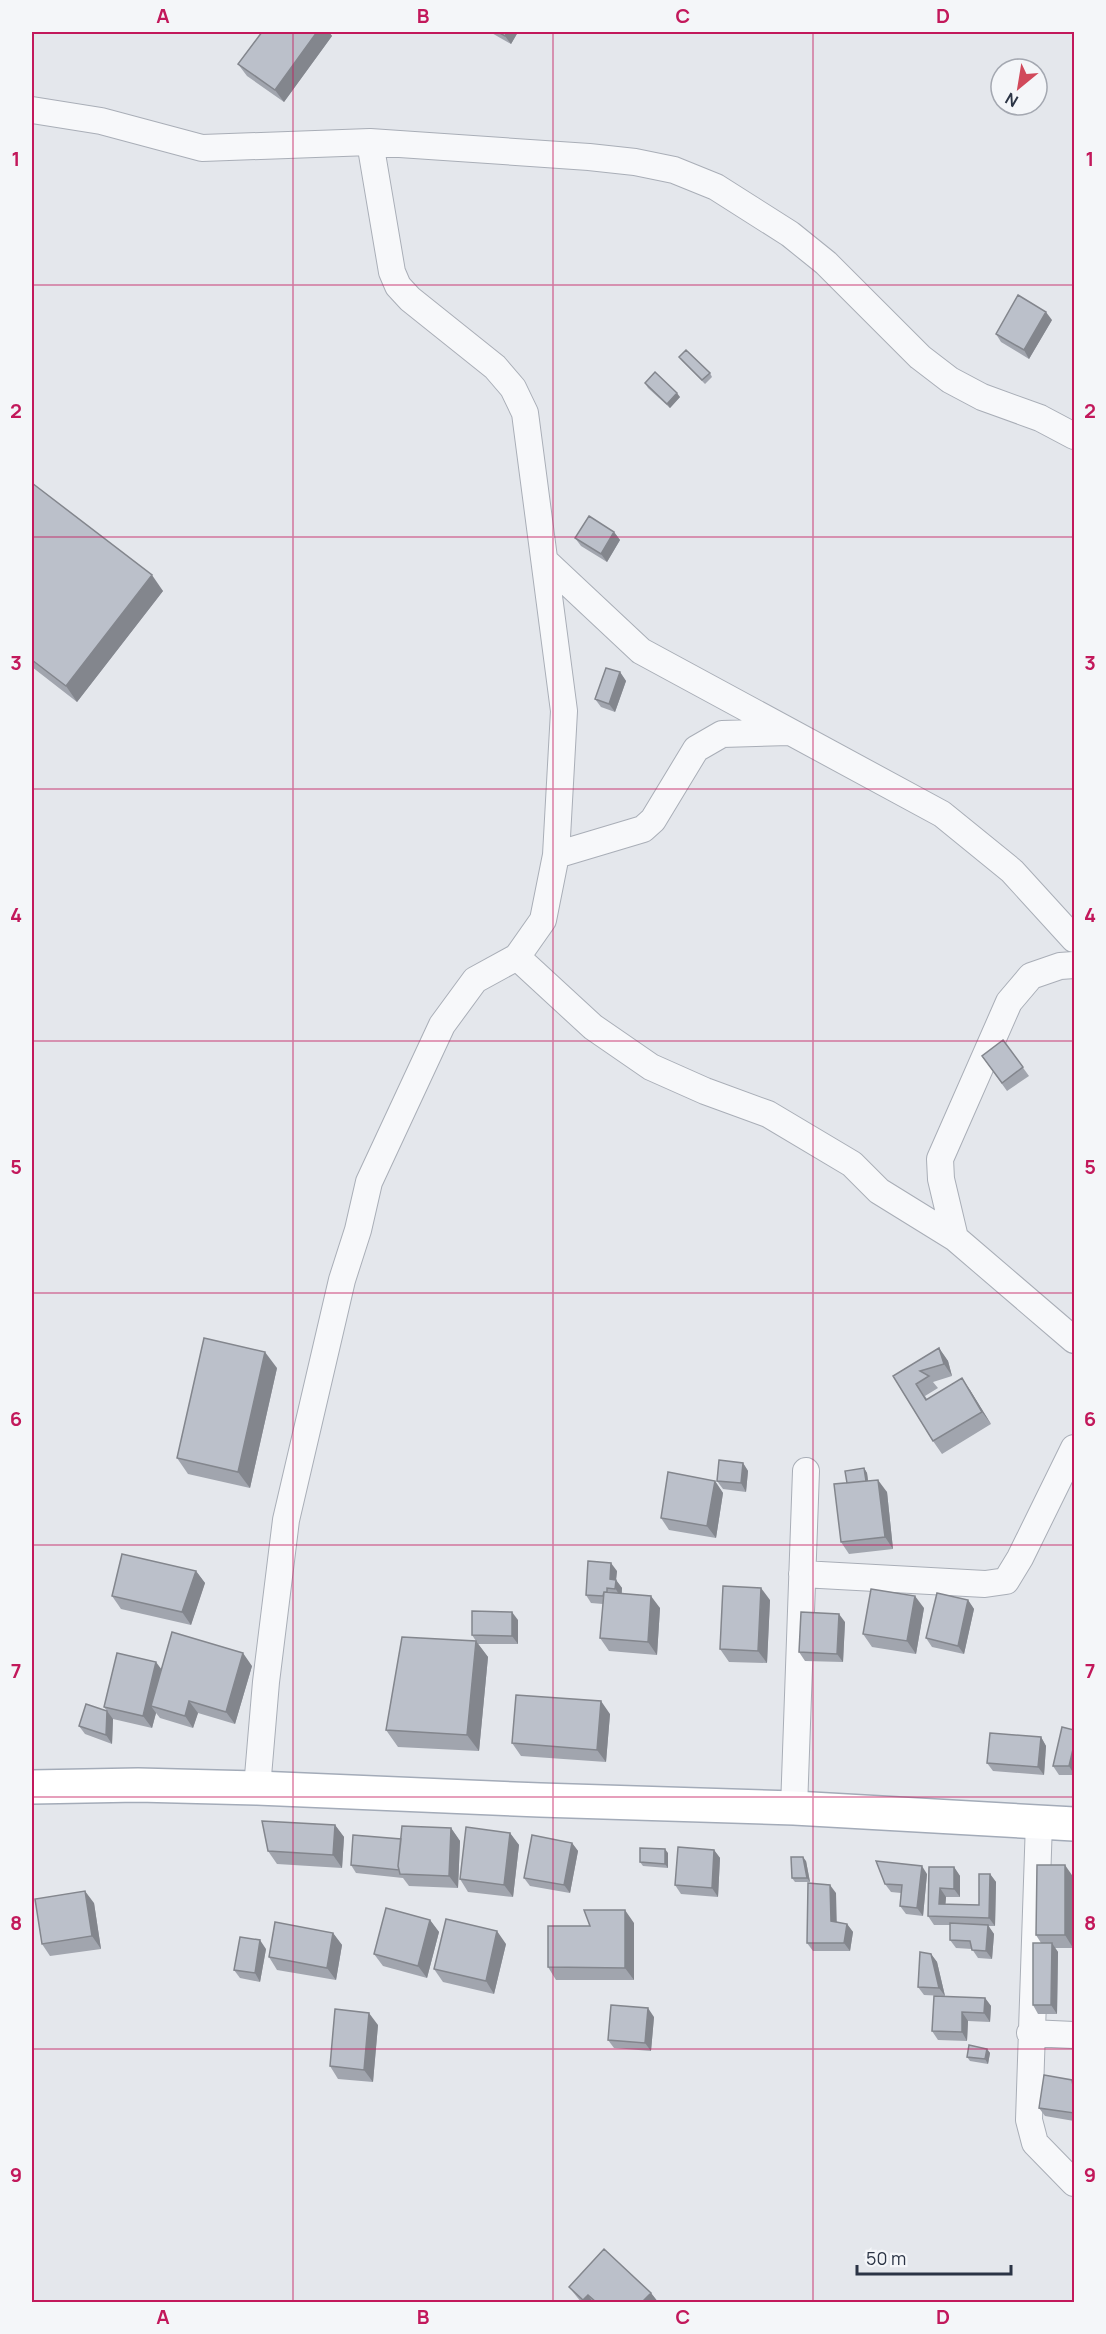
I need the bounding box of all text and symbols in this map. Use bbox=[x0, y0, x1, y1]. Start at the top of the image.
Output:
text: A bbox=[156, 2, 170, 29]
text: B bbox=[417, 2, 430, 29]
text: C bbox=[676, 2, 690, 29]
text: D bbox=[936, 2, 950, 29]
north arrow bbox=[989, 57, 1049, 117]
text: N bbox=[1001, 88, 1022, 112]
text: 1 bbox=[12, 145, 20, 172]
text: 1 bbox=[1086, 145, 1094, 172]
text: 2 bbox=[10, 397, 22, 424]
text: 2 bbox=[1084, 397, 1096, 424]
text: 3 bbox=[10, 649, 22, 676]
text: 3 bbox=[1084, 649, 1096, 676]
text: 4 bbox=[10, 901, 22, 928]
text: 4 bbox=[1084, 901, 1096, 928]
text: 5 bbox=[10, 1153, 22, 1180]
text: 5 bbox=[1084, 1153, 1096, 1180]
text: 6 bbox=[10, 1405, 22, 1432]
text: 6 bbox=[1084, 1405, 1096, 1432]
text: 7 bbox=[11, 1657, 21, 1684]
text: 7 bbox=[1085, 1657, 1095, 1684]
text: 8 bbox=[10, 1909, 22, 1936]
text: 8 bbox=[1084, 1909, 1096, 1936]
text: 9 bbox=[10, 2161, 22, 2188]
text: 9 bbox=[1084, 2161, 1096, 2188]
scale bar bbox=[857, 2238, 1012, 2276]
text: 50 m bbox=[866, 2246, 906, 2270]
text: A bbox=[156, 2303, 170, 2330]
text: B bbox=[417, 2303, 430, 2330]
text: C bbox=[676, 2303, 690, 2330]
text: D bbox=[936, 2303, 950, 2330]

